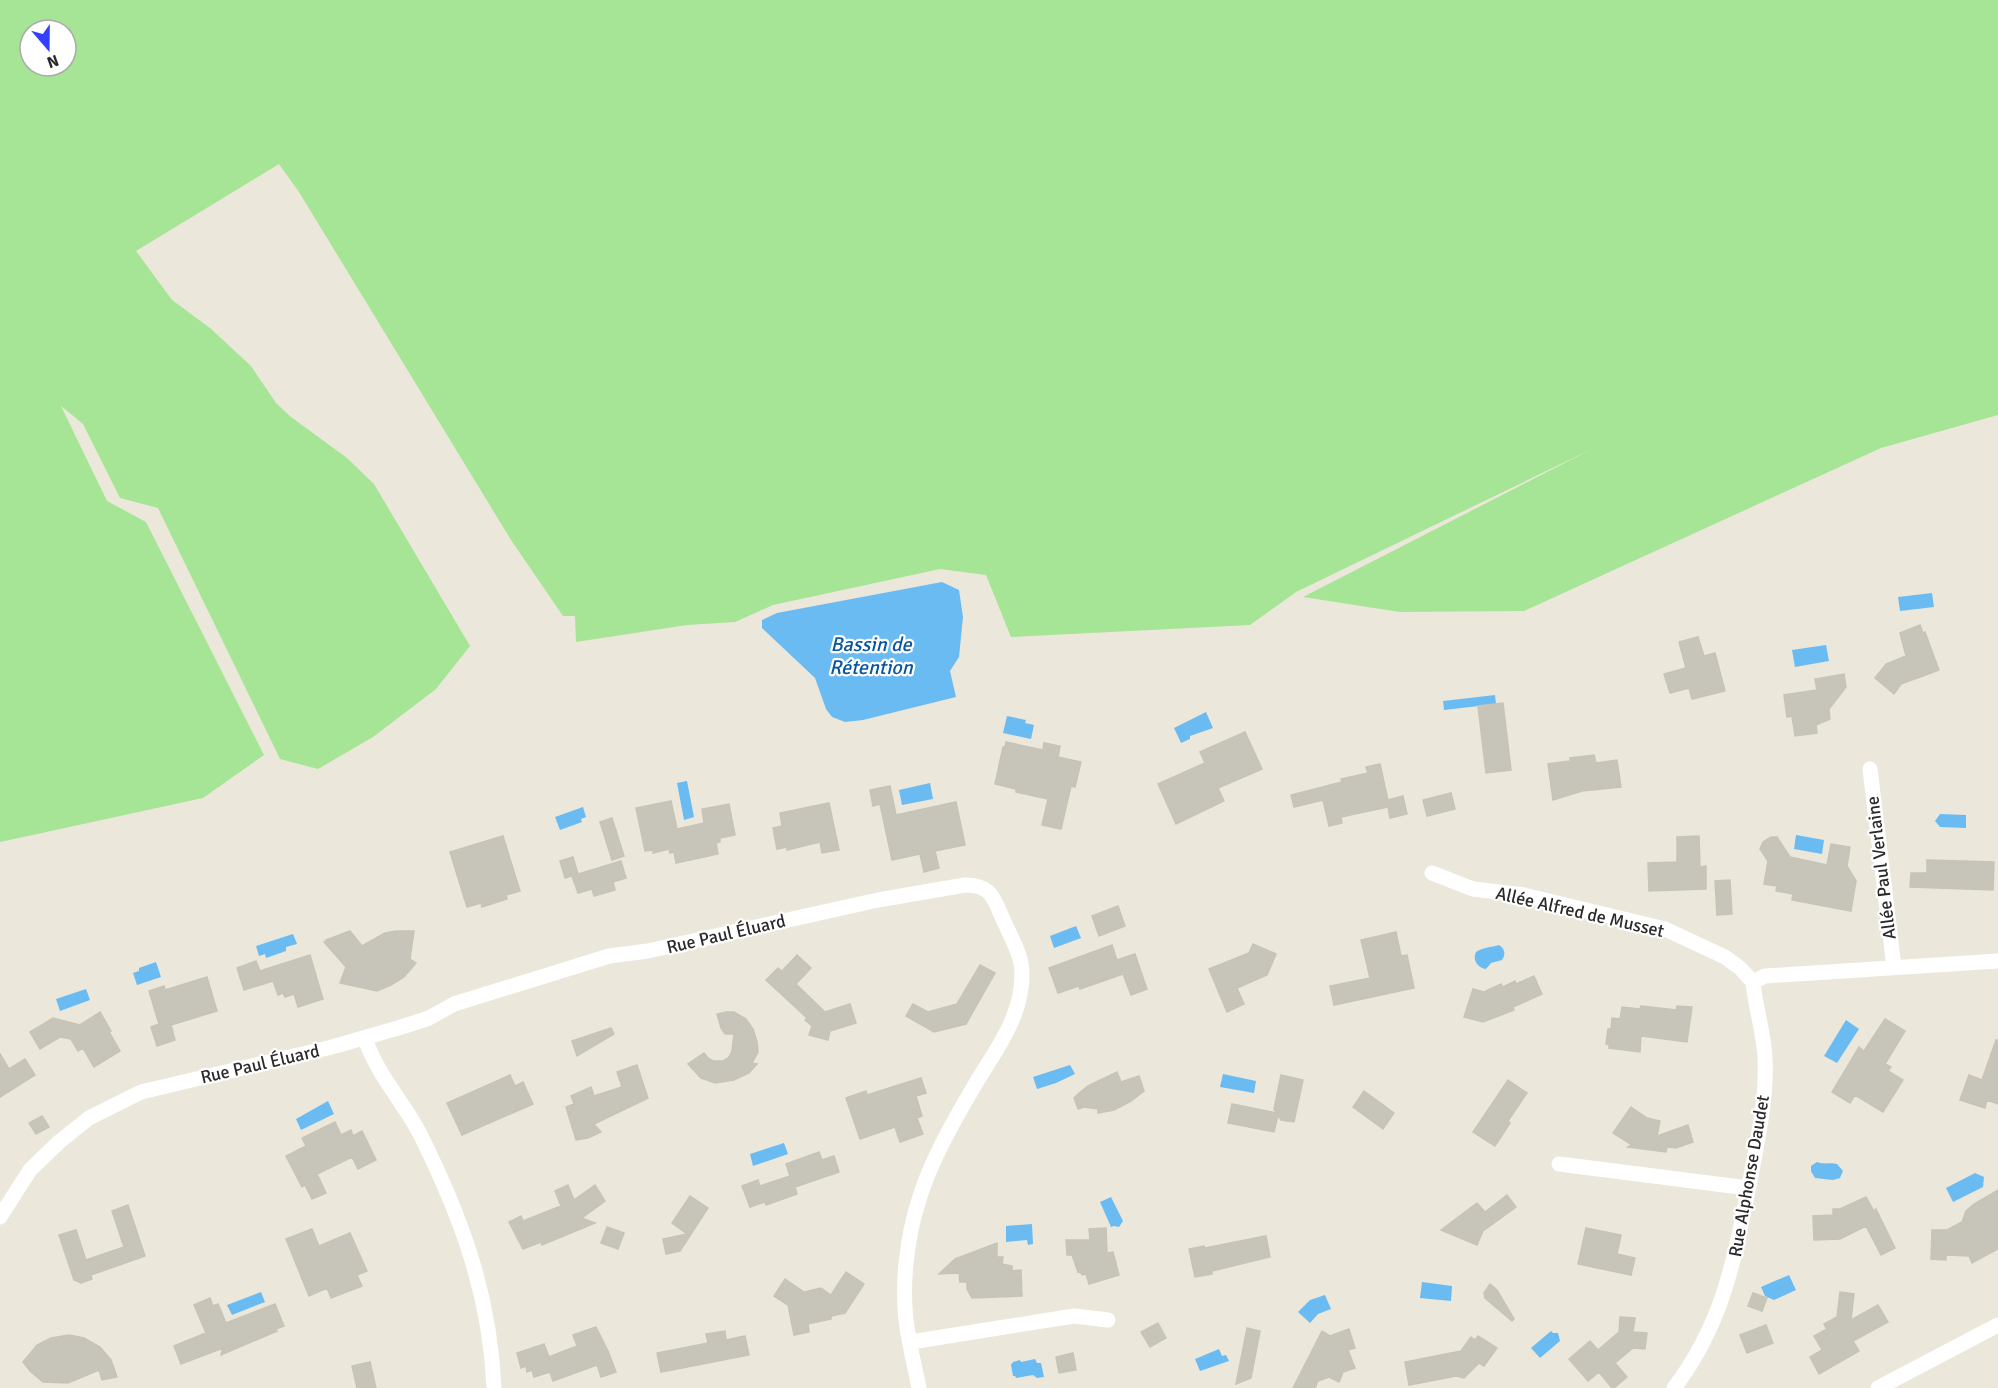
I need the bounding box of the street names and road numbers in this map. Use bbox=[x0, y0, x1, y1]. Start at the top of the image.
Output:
street label: Allée Paul Verlaine bbox=[1861, 795, 1901, 941]
street label: Allée Alfred de Musset bbox=[1494, 882, 1666, 942]
street label: Rue Paul Éluard bbox=[664, 910, 788, 958]
street label: Rue Paul Éluard bbox=[198, 1040, 322, 1088]
street label: Rue Alphonse Daudet bbox=[1724, 1093, 1774, 1259]

